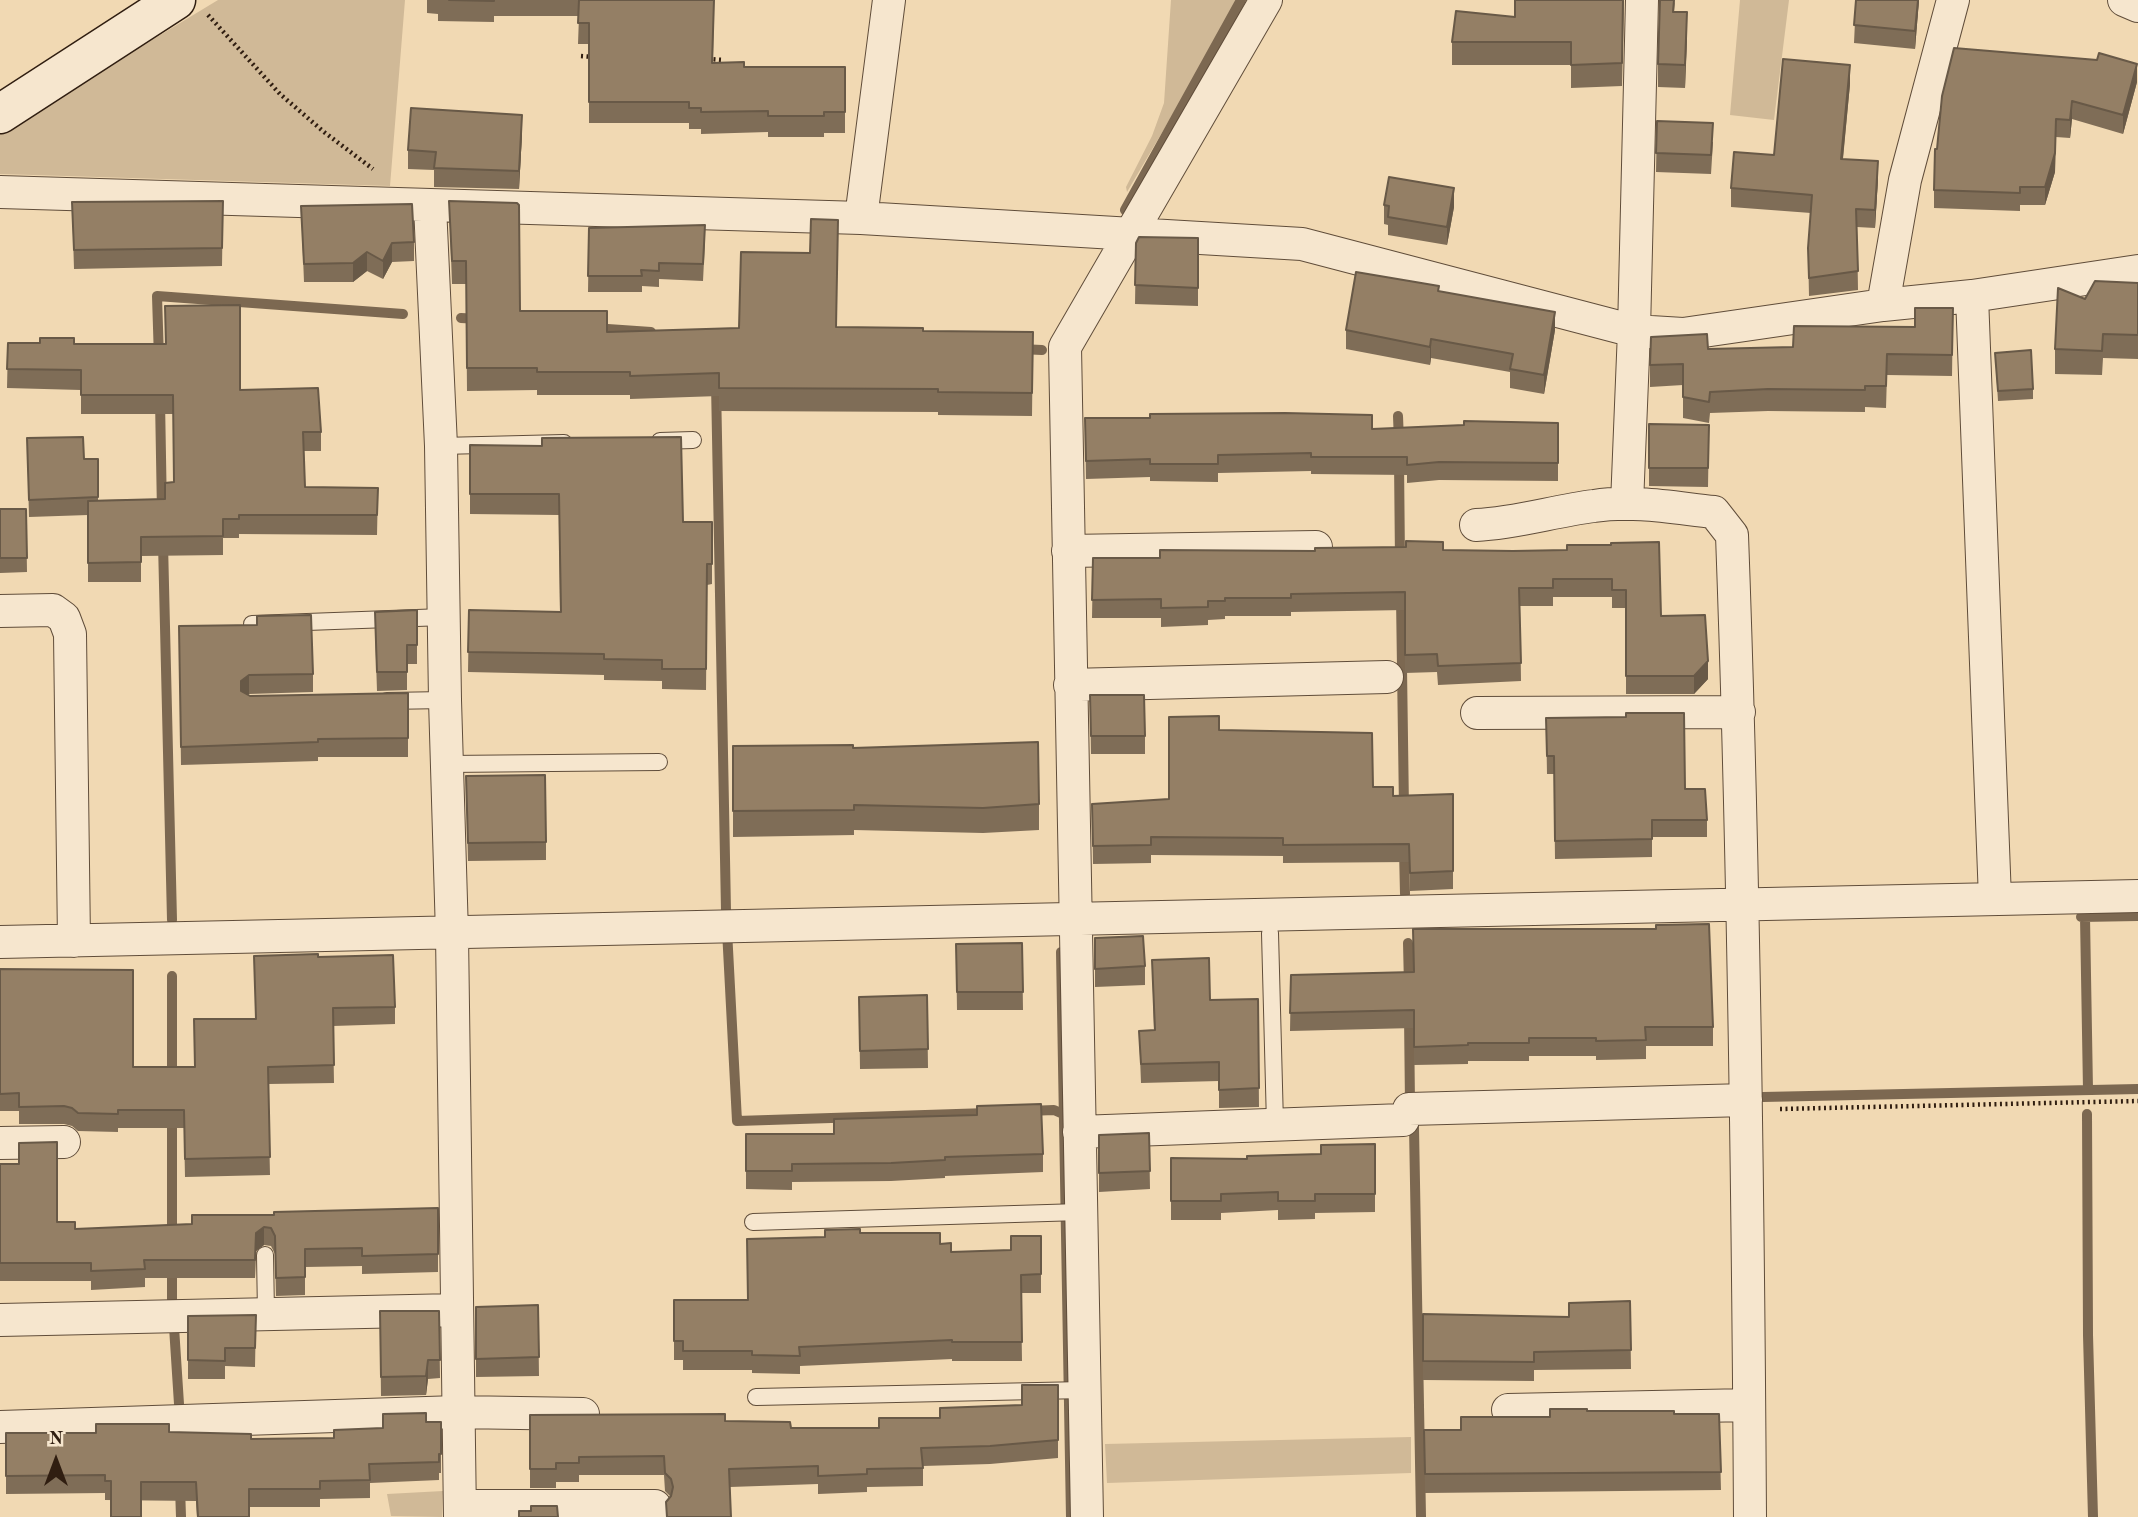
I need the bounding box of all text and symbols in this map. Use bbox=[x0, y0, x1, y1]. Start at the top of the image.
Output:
north arrow bbox=[21, 1426, 91, 1496]
text: N bbox=[49, 1430, 63, 1449]

